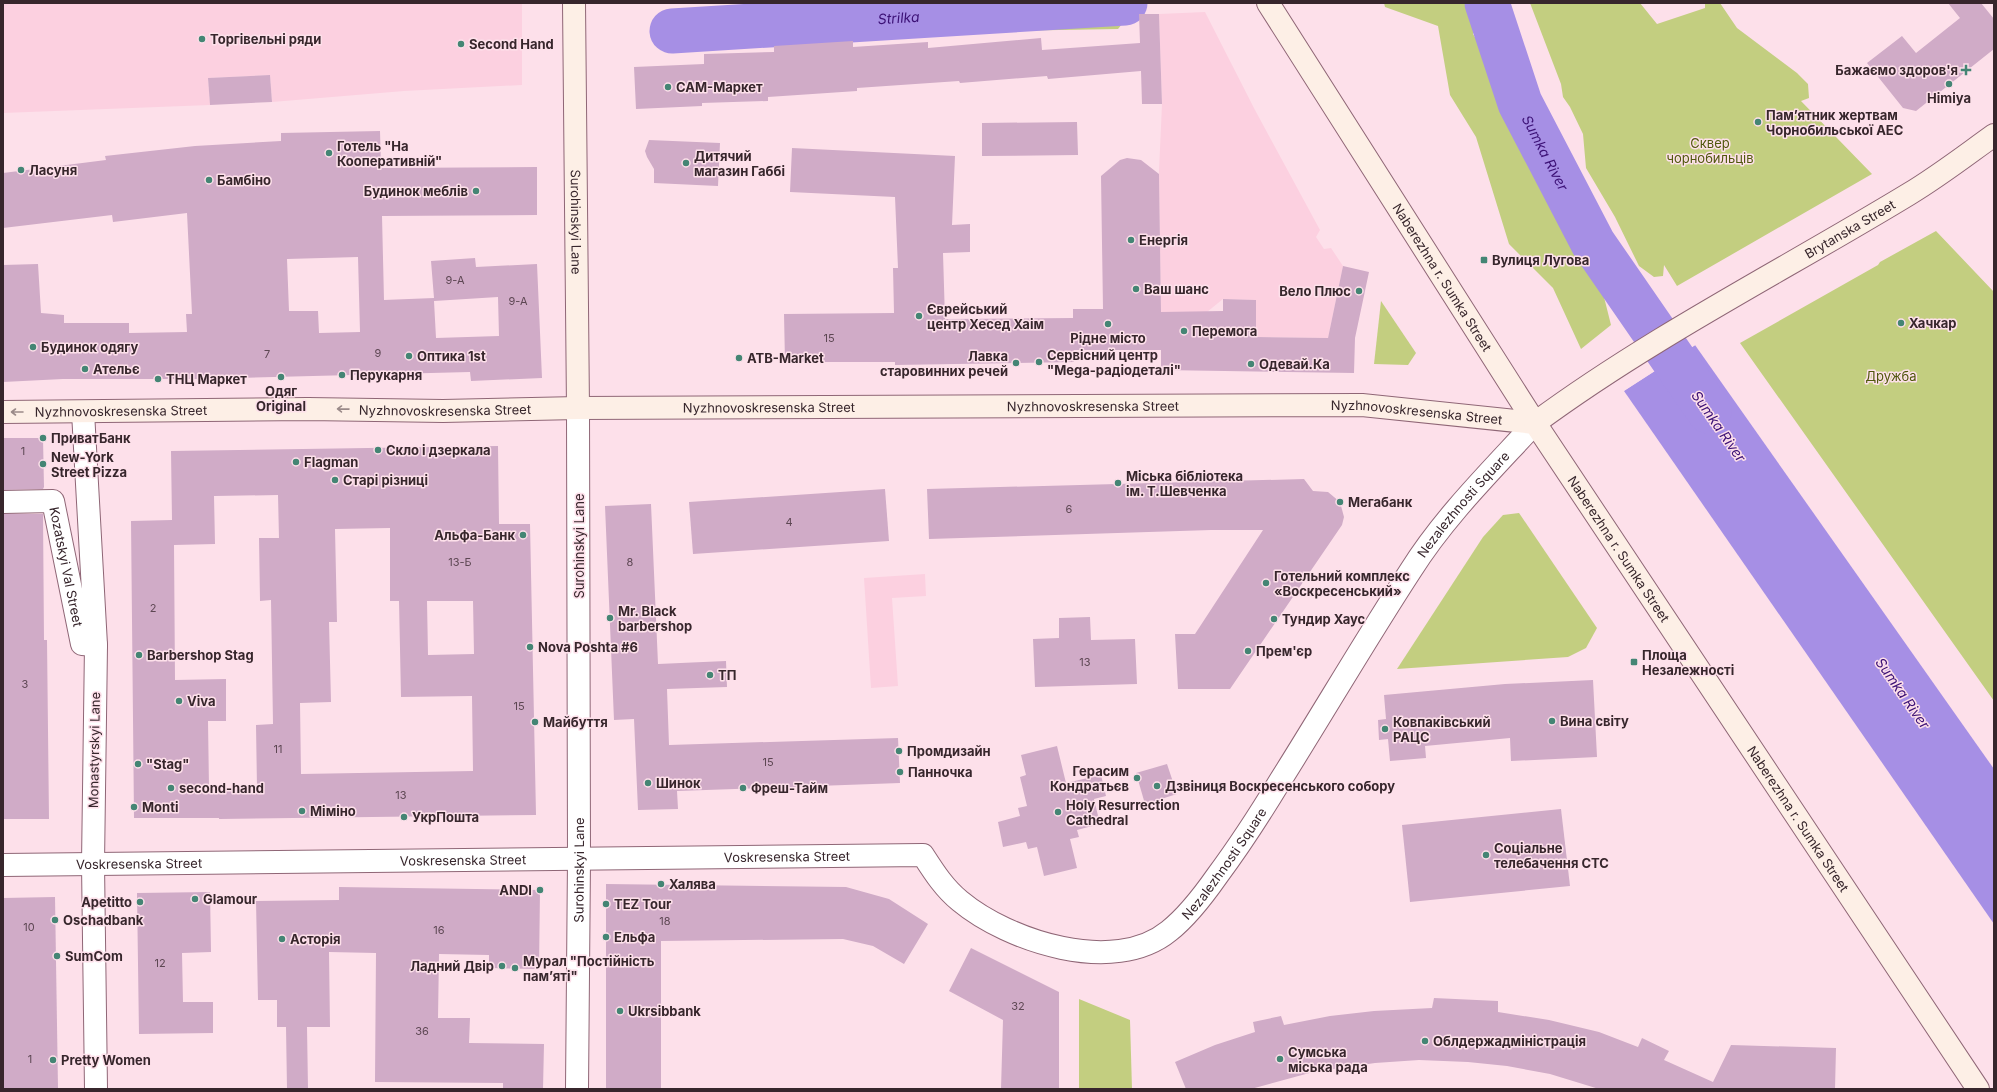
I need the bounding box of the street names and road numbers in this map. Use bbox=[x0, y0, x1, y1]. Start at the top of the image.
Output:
street label: Surohinskyi Lane bbox=[568, 169, 585, 275]
street label: Brytanska Street bbox=[1802, 196, 1898, 262]
street label: Naberezhna r. Sumka Street bbox=[1389, 200, 1495, 354]
street label: Nyzhnovoskresenska Street bbox=[1331, 397, 1503, 428]
street label: Nyzhnovoskresenska Street bbox=[1007, 398, 1179, 414]
street label: Nyzhnovoskresenska Street bbox=[683, 399, 855, 416]
street label: Nyzhnovoskresenska Street bbox=[359, 401, 531, 419]
street label: Nyzhnovoskresenska Street bbox=[35, 402, 207, 420]
street label: Nezalezhnosti Square bbox=[1414, 448, 1513, 561]
street label: Naberezhna r. Sumka Street bbox=[1564, 473, 1673, 625]
street label: Surohinskyi Lane bbox=[571, 493, 587, 599]
street label: Kozatskyi Val Street bbox=[46, 505, 86, 628]
street label: Monastyrskyi Lane bbox=[85, 692, 103, 808]
street label: Naberezhna r. Sumka Street bbox=[1744, 743, 1853, 895]
street label: Nezalezhnosti Square bbox=[1178, 805, 1270, 923]
street label: Surohinskyi Lane bbox=[570, 817, 587, 923]
street label: Voskresenska Street bbox=[724, 848, 850, 865]
street label: Voskresenska Street bbox=[400, 851, 526, 869]
street label: Voskresenska Street bbox=[76, 855, 202, 872]

